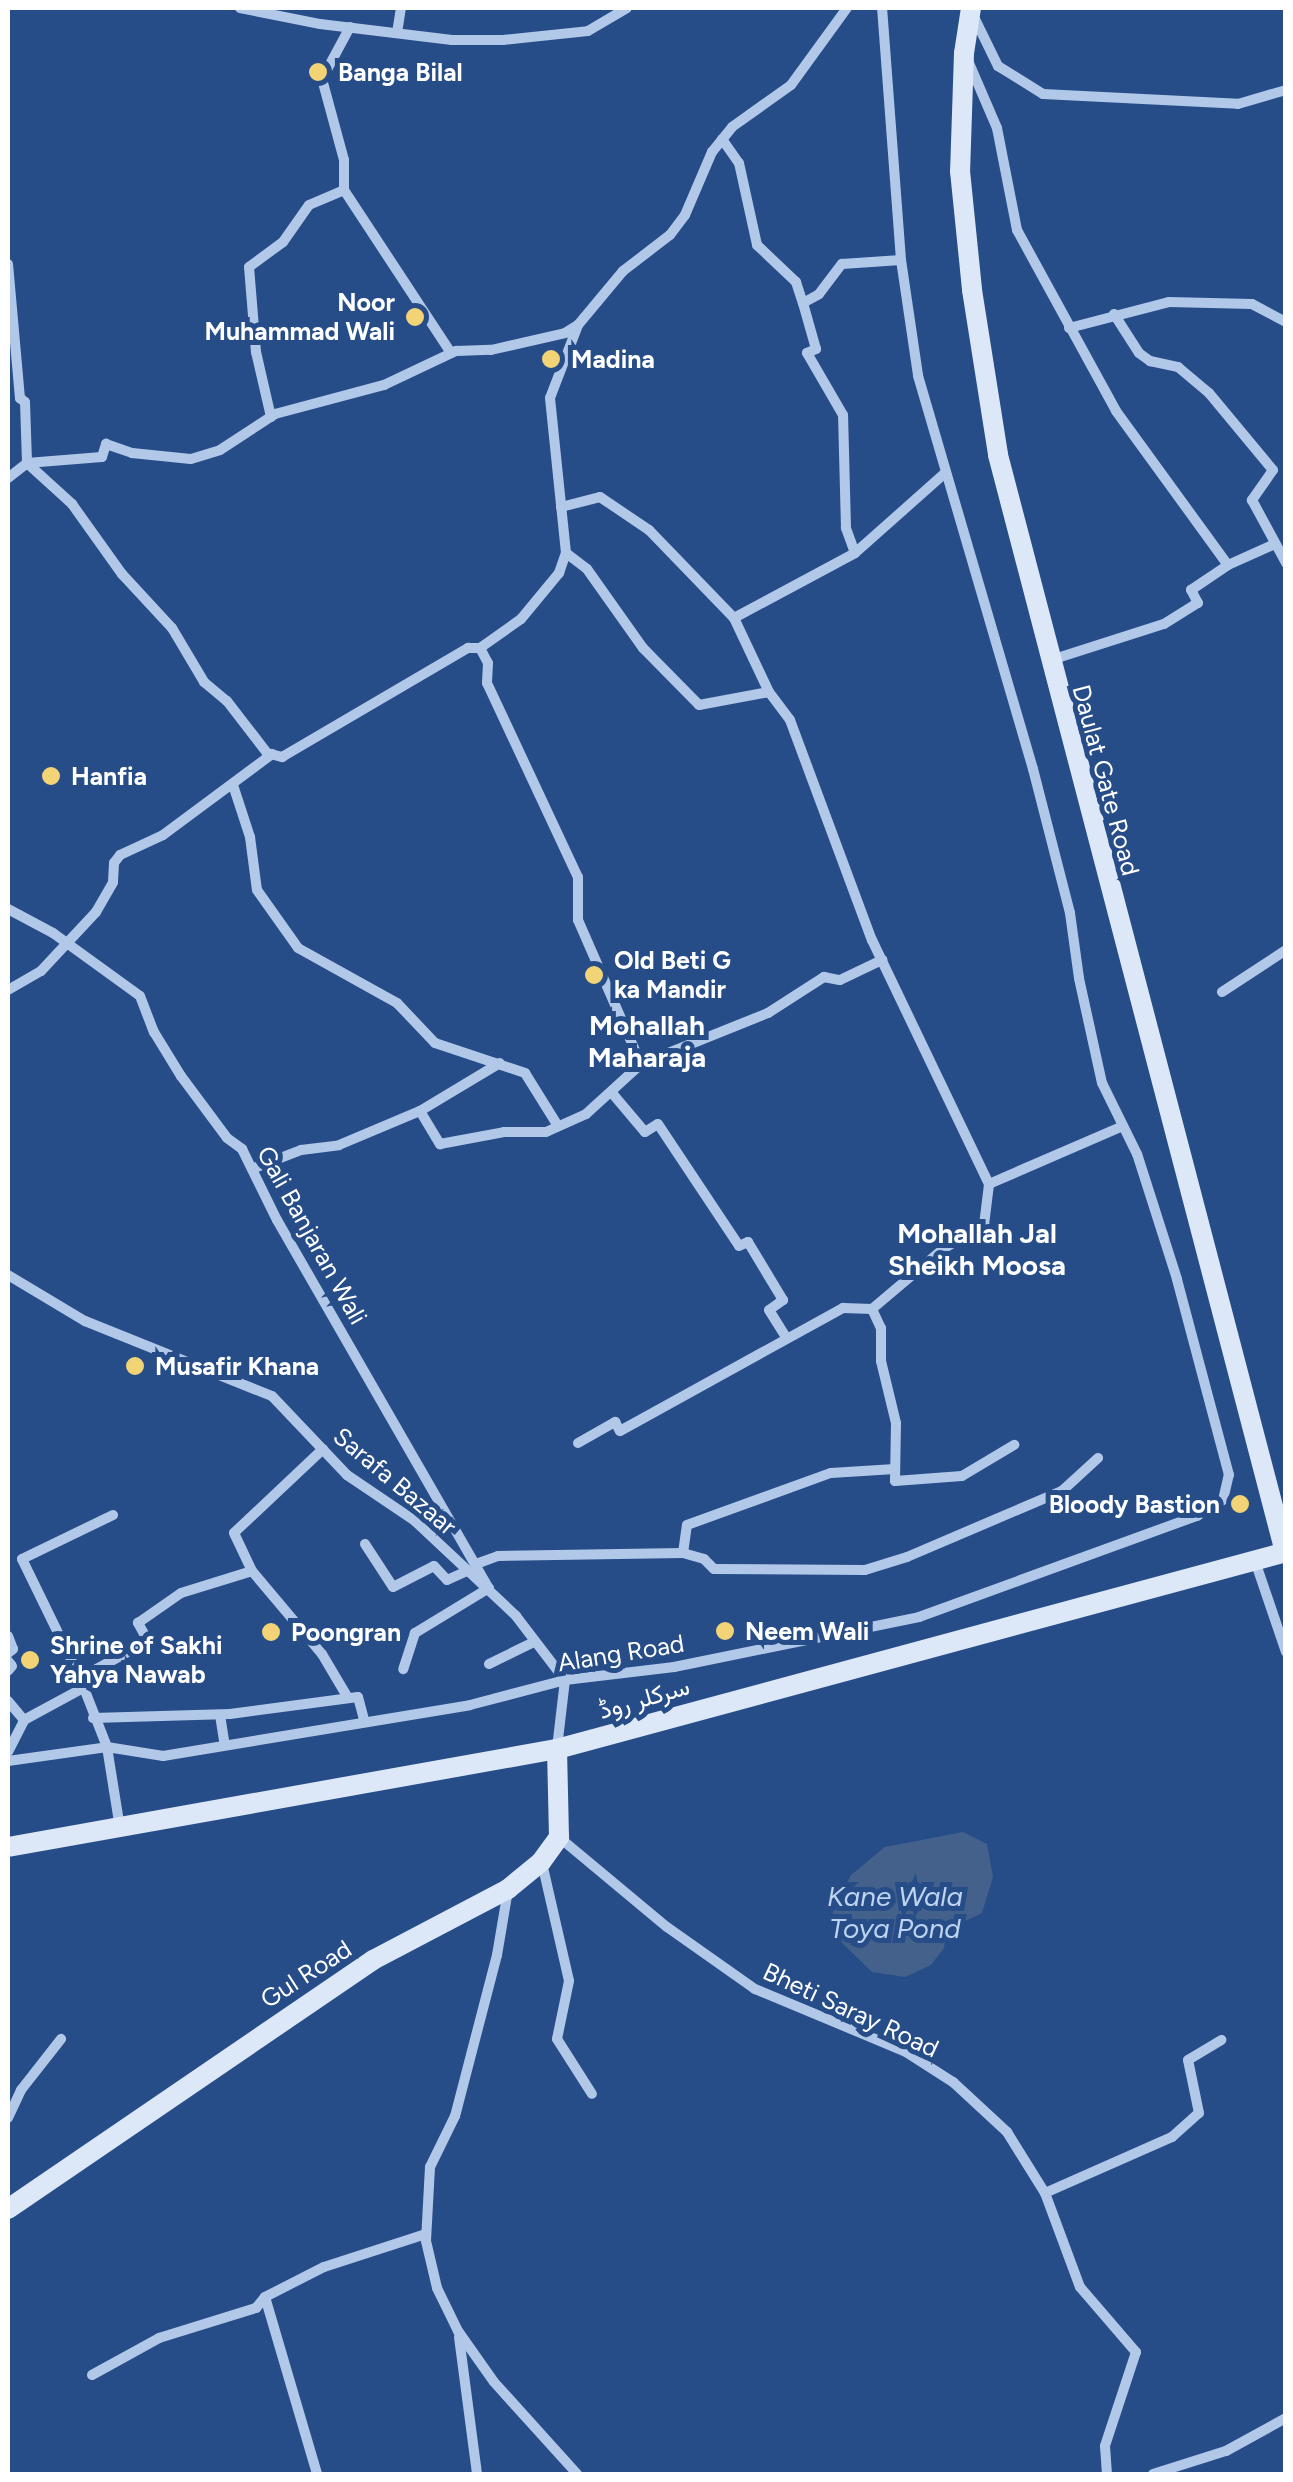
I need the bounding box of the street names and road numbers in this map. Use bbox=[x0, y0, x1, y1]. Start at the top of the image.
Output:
street label: Daulat Gate Road bbox=[1066, 681, 1146, 879]
street label: Gali Banjaran Wali bbox=[251, 1141, 373, 1329]
street label: Sarafa Bazaar bbox=[327, 1421, 463, 1541]
street label: Alang Road bbox=[556, 1628, 686, 1678]
street label: سرکلر روڈ bbox=[595, 1671, 693, 1725]
street label: Gul Road bbox=[255, 1934, 357, 2014]
street label: Bheti Saray Road bbox=[758, 1956, 944, 2064]

